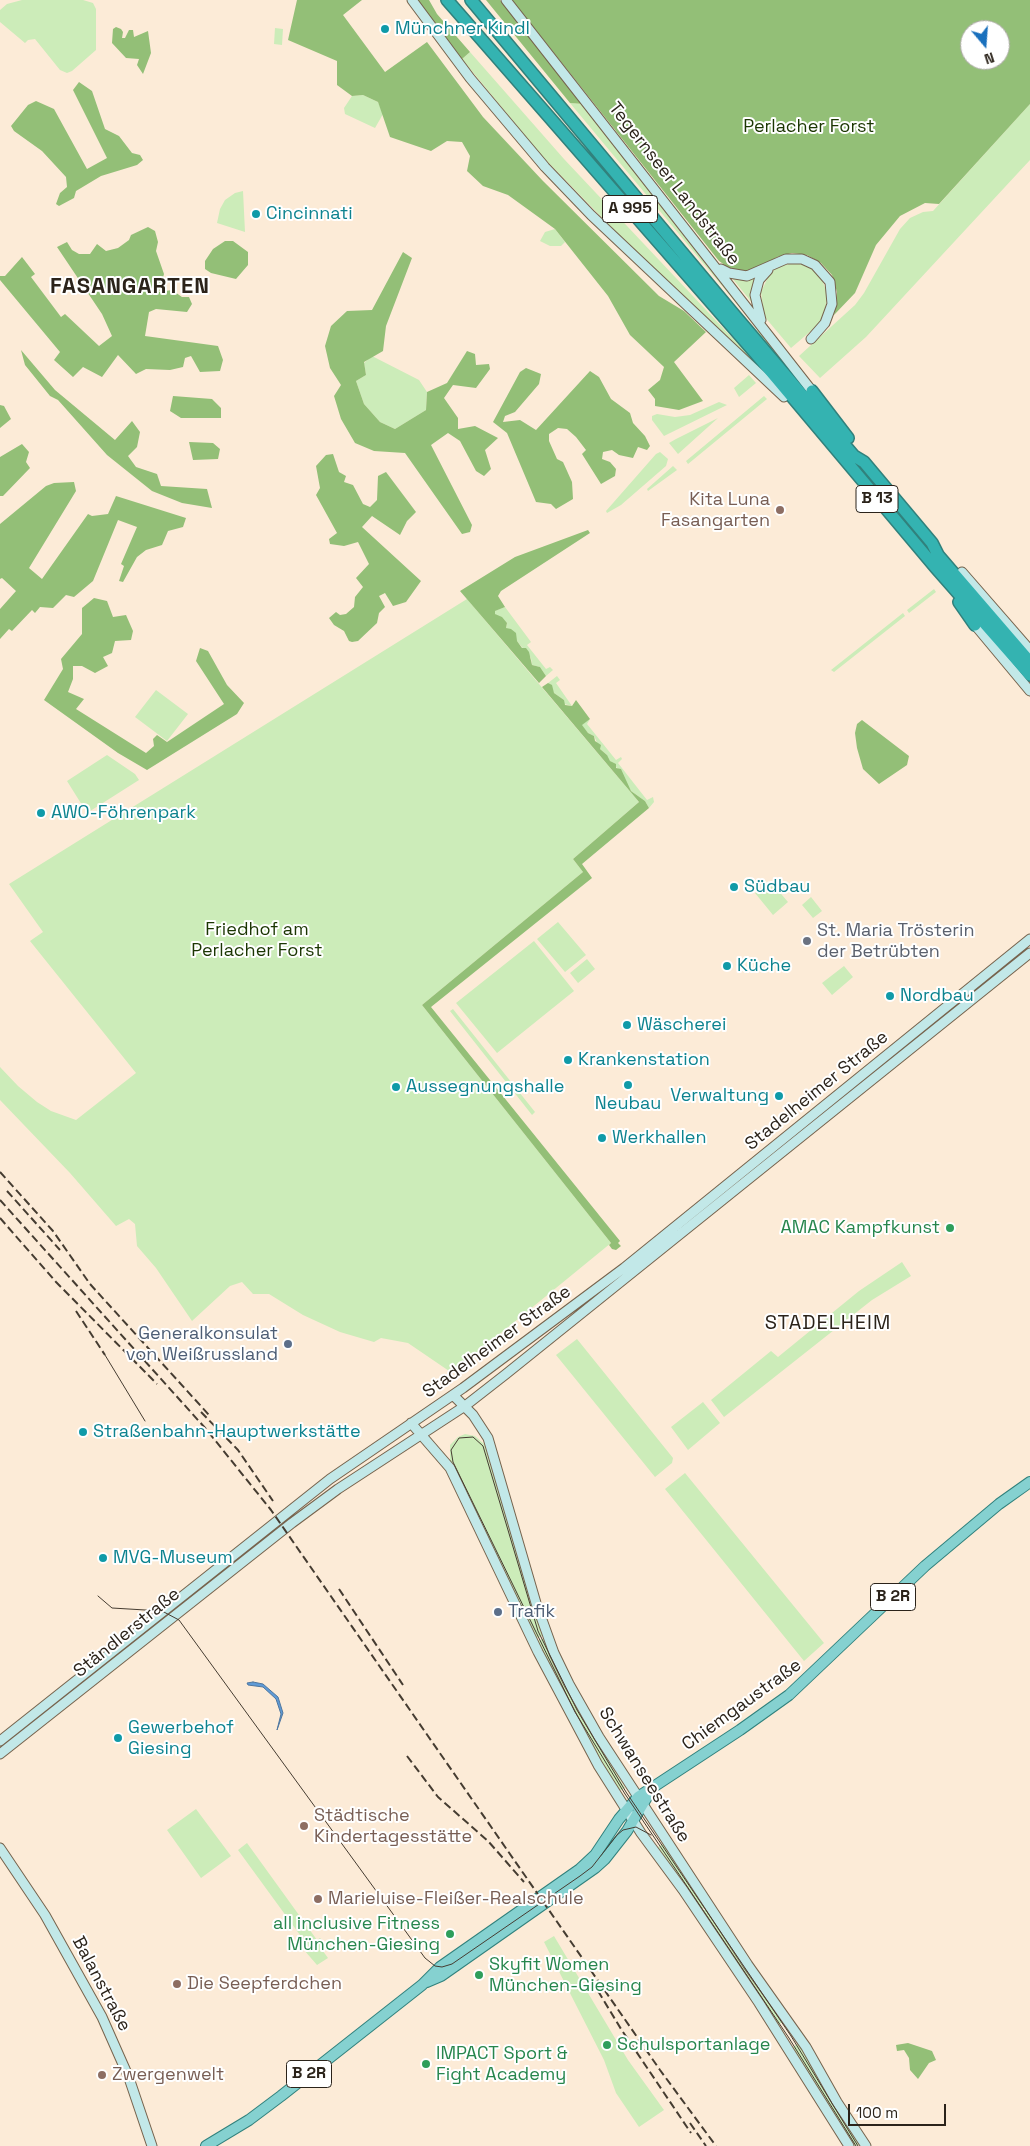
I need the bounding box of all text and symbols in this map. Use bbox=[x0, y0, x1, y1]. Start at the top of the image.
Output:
place label: Münchner Kindl bbox=[395, 18, 530, 40]
north arrow bbox=[960, 20, 1010, 70]
marker: Münchner Kindl bbox=[379, 23, 391, 35]
text: N bbox=[982, 48, 997, 68]
street label: Tegernseer Landstraße bbox=[604, 98, 744, 270]
park label: Perlacher Forst bbox=[743, 116, 875, 138]
road number: A 995 bbox=[602, 195, 658, 222]
place label: Cincinnati bbox=[266, 203, 353, 225]
marker: Cincinnati bbox=[250, 208, 262, 220]
district label: FASANGARTEN bbox=[49, 274, 211, 300]
road number: B 13 bbox=[856, 486, 898, 512]
place label: Kita Luna Fasangarten bbox=[661, 489, 770, 532]
marker: Kita Luna Fasangarten bbox=[774, 504, 786, 516]
place label: AWO-Föhrenpark bbox=[51, 802, 196, 824]
marker: AWO-Föhrenpark bbox=[35, 807, 47, 819]
place label: Südbau bbox=[744, 876, 810, 898]
marker: Südbau bbox=[728, 881, 740, 893]
park label: Friedhof am Perlacher Forst bbox=[191, 919, 323, 962]
place label: St. Maria Trösterin der Betrübten bbox=[817, 920, 975, 962]
marker: St. Maria Trösterin der Betrübten bbox=[801, 935, 813, 947]
place label: Küche bbox=[737, 955, 791, 977]
marker: Küche bbox=[721, 960, 733, 972]
place label: Nordbau bbox=[900, 985, 974, 1007]
marker: Nordbau bbox=[884, 990, 896, 1002]
place label: Wäscherei bbox=[637, 1014, 726, 1036]
marker: Wäscherei bbox=[621, 1019, 633, 1031]
street label: Stadelheimer Straße bbox=[741, 1027, 893, 1155]
place label: Krankenstation bbox=[578, 1049, 710, 1071]
marker: Krankenstation bbox=[562, 1054, 574, 1066]
place label: Aussegnungshalle bbox=[406, 1076, 564, 1098]
marker: Neubau bbox=[622, 1079, 634, 1091]
marker: Aussegnungshalle bbox=[390, 1081, 402, 1093]
place label: Verwaltung bbox=[670, 1085, 769, 1107]
marker: Verwaltung bbox=[773, 1090, 785, 1102]
place label: Neubau bbox=[595, 1093, 661, 1115]
place label: Werkhallen bbox=[612, 1127, 707, 1149]
marker: Werkhallen bbox=[596, 1132, 608, 1144]
place label: AMAC Kampfkunst bbox=[780, 1217, 940, 1239]
marker: AMAC Kampfkunst bbox=[944, 1222, 956, 1234]
street label: Stadelheimer Straße bbox=[419, 1281, 575, 1403]
district label: STADELHEIM bbox=[763, 1312, 893, 1336]
place label: Generalkonsulat von Weißrussland bbox=[126, 1323, 278, 1366]
marker: Generalkonsulat von Weißrussland bbox=[282, 1338, 294, 1350]
place label: Straßenbahn-Hauptwerkstätte bbox=[93, 1421, 361, 1443]
marker: Straßenbahn-Hauptwerkstätte bbox=[77, 1426, 89, 1438]
place label: MVG-Museum bbox=[113, 1547, 233, 1569]
marker: MVG-Museum bbox=[97, 1552, 109, 1564]
street label: Ständlerstraße bbox=[70, 1584, 184, 1682]
road number: B 2R bbox=[870, 1584, 916, 1610]
place label: Trafik bbox=[508, 1601, 555, 1623]
marker: Trafik bbox=[492, 1606, 504, 1618]
street label: Chiemgaustraße bbox=[678, 1654, 806, 1756]
street label: Schwanseestraße bbox=[594, 1703, 694, 1847]
place label: Gewerbehof Giesing bbox=[128, 1717, 234, 1760]
marker: Gewerbehof Giesing bbox=[112, 1732, 124, 1744]
place label: Städtische Kindertagesstätte bbox=[314, 1805, 472, 1848]
marker: Städtische Kindertagesstätte bbox=[298, 1820, 310, 1832]
place label: Marieluise-Fleißer-Realschule bbox=[328, 1888, 584, 1910]
marker: Marieluise-Fleißer-Realschule bbox=[312, 1893, 324, 1905]
place label: all inclusive Fitness München-Giesing bbox=[273, 1913, 440, 1956]
marker: all inclusive Fitness München-Giesing bbox=[444, 1928, 456, 1940]
street label: Balanstraße bbox=[67, 1933, 135, 2035]
place label: Skyfit Women München-Giesing bbox=[489, 1954, 642, 1996]
marker: Skyfit Women München-Giesing bbox=[473, 1969, 485, 1981]
place label: Die Seepferdchen bbox=[187, 1973, 342, 1995]
marker: Die Seepferdchen bbox=[171, 1978, 183, 1990]
place label: Schulsportanlage bbox=[617, 2034, 770, 2056]
marker: Schulsportanlage bbox=[601, 2039, 613, 2051]
place label: IMPACT Sport & Fight Academy bbox=[436, 2043, 568, 2086]
marker: IMPACT Sport & Fight Academy bbox=[420, 2058, 432, 2070]
road number: B 2R bbox=[286, 2060, 332, 2088]
place label: Zwergenwelt bbox=[112, 2064, 224, 2086]
marker: Zwergenwelt bbox=[96, 2069, 108, 2081]
scale bar bbox=[850, 2094, 948, 2126]
text: 100 m bbox=[856, 2103, 898, 2122]

